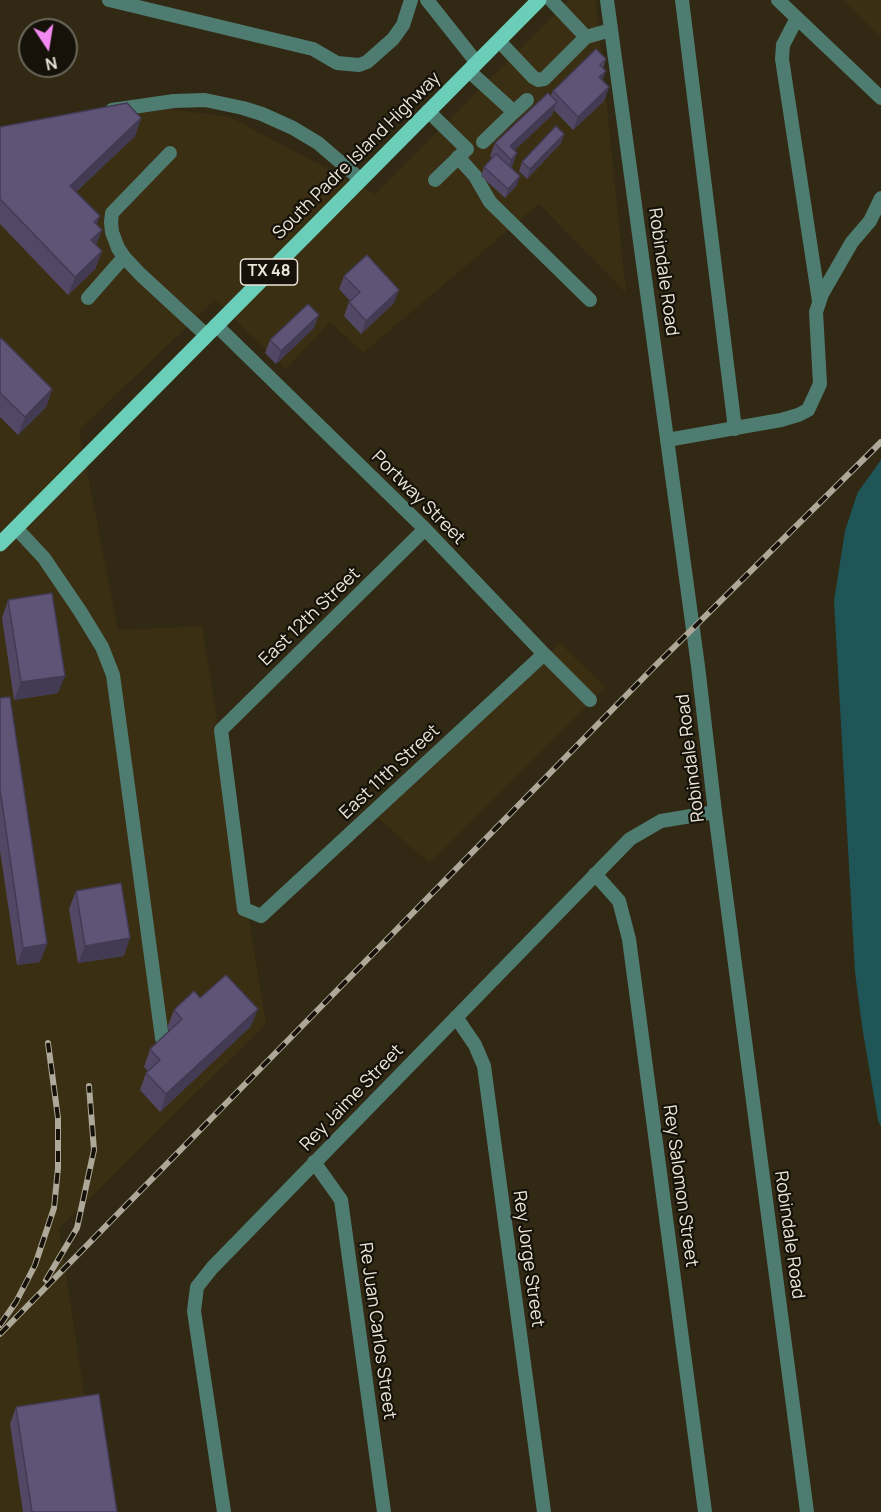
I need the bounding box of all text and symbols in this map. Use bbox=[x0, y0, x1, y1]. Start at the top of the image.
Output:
north arrow bbox=[18, 18, 78, 78]
text: N bbox=[43, 52, 59, 76]
street label: South Padre Island Highway bbox=[269, 68, 445, 244]
street label: Robindale Road bbox=[643, 207, 683, 337]
road number: TX 48 bbox=[240, 259, 298, 285]
street label: Portway Street bbox=[367, 447, 469, 549]
street label: East 12th Street bbox=[255, 563, 365, 671]
street label: Robindale Road bbox=[672, 693, 710, 823]
street label: East 11th Street bbox=[335, 720, 445, 824]
street label: Rey Jaime Street bbox=[296, 1040, 408, 1156]
street label: Rey Salomon Street bbox=[658, 1103, 702, 1269]
street label: Robindale Road bbox=[769, 1170, 809, 1300]
street label: Rey Jorge Street bbox=[508, 1189, 548, 1329]
street label: Re Juan Carlos Street bbox=[354, 1241, 400, 1421]

